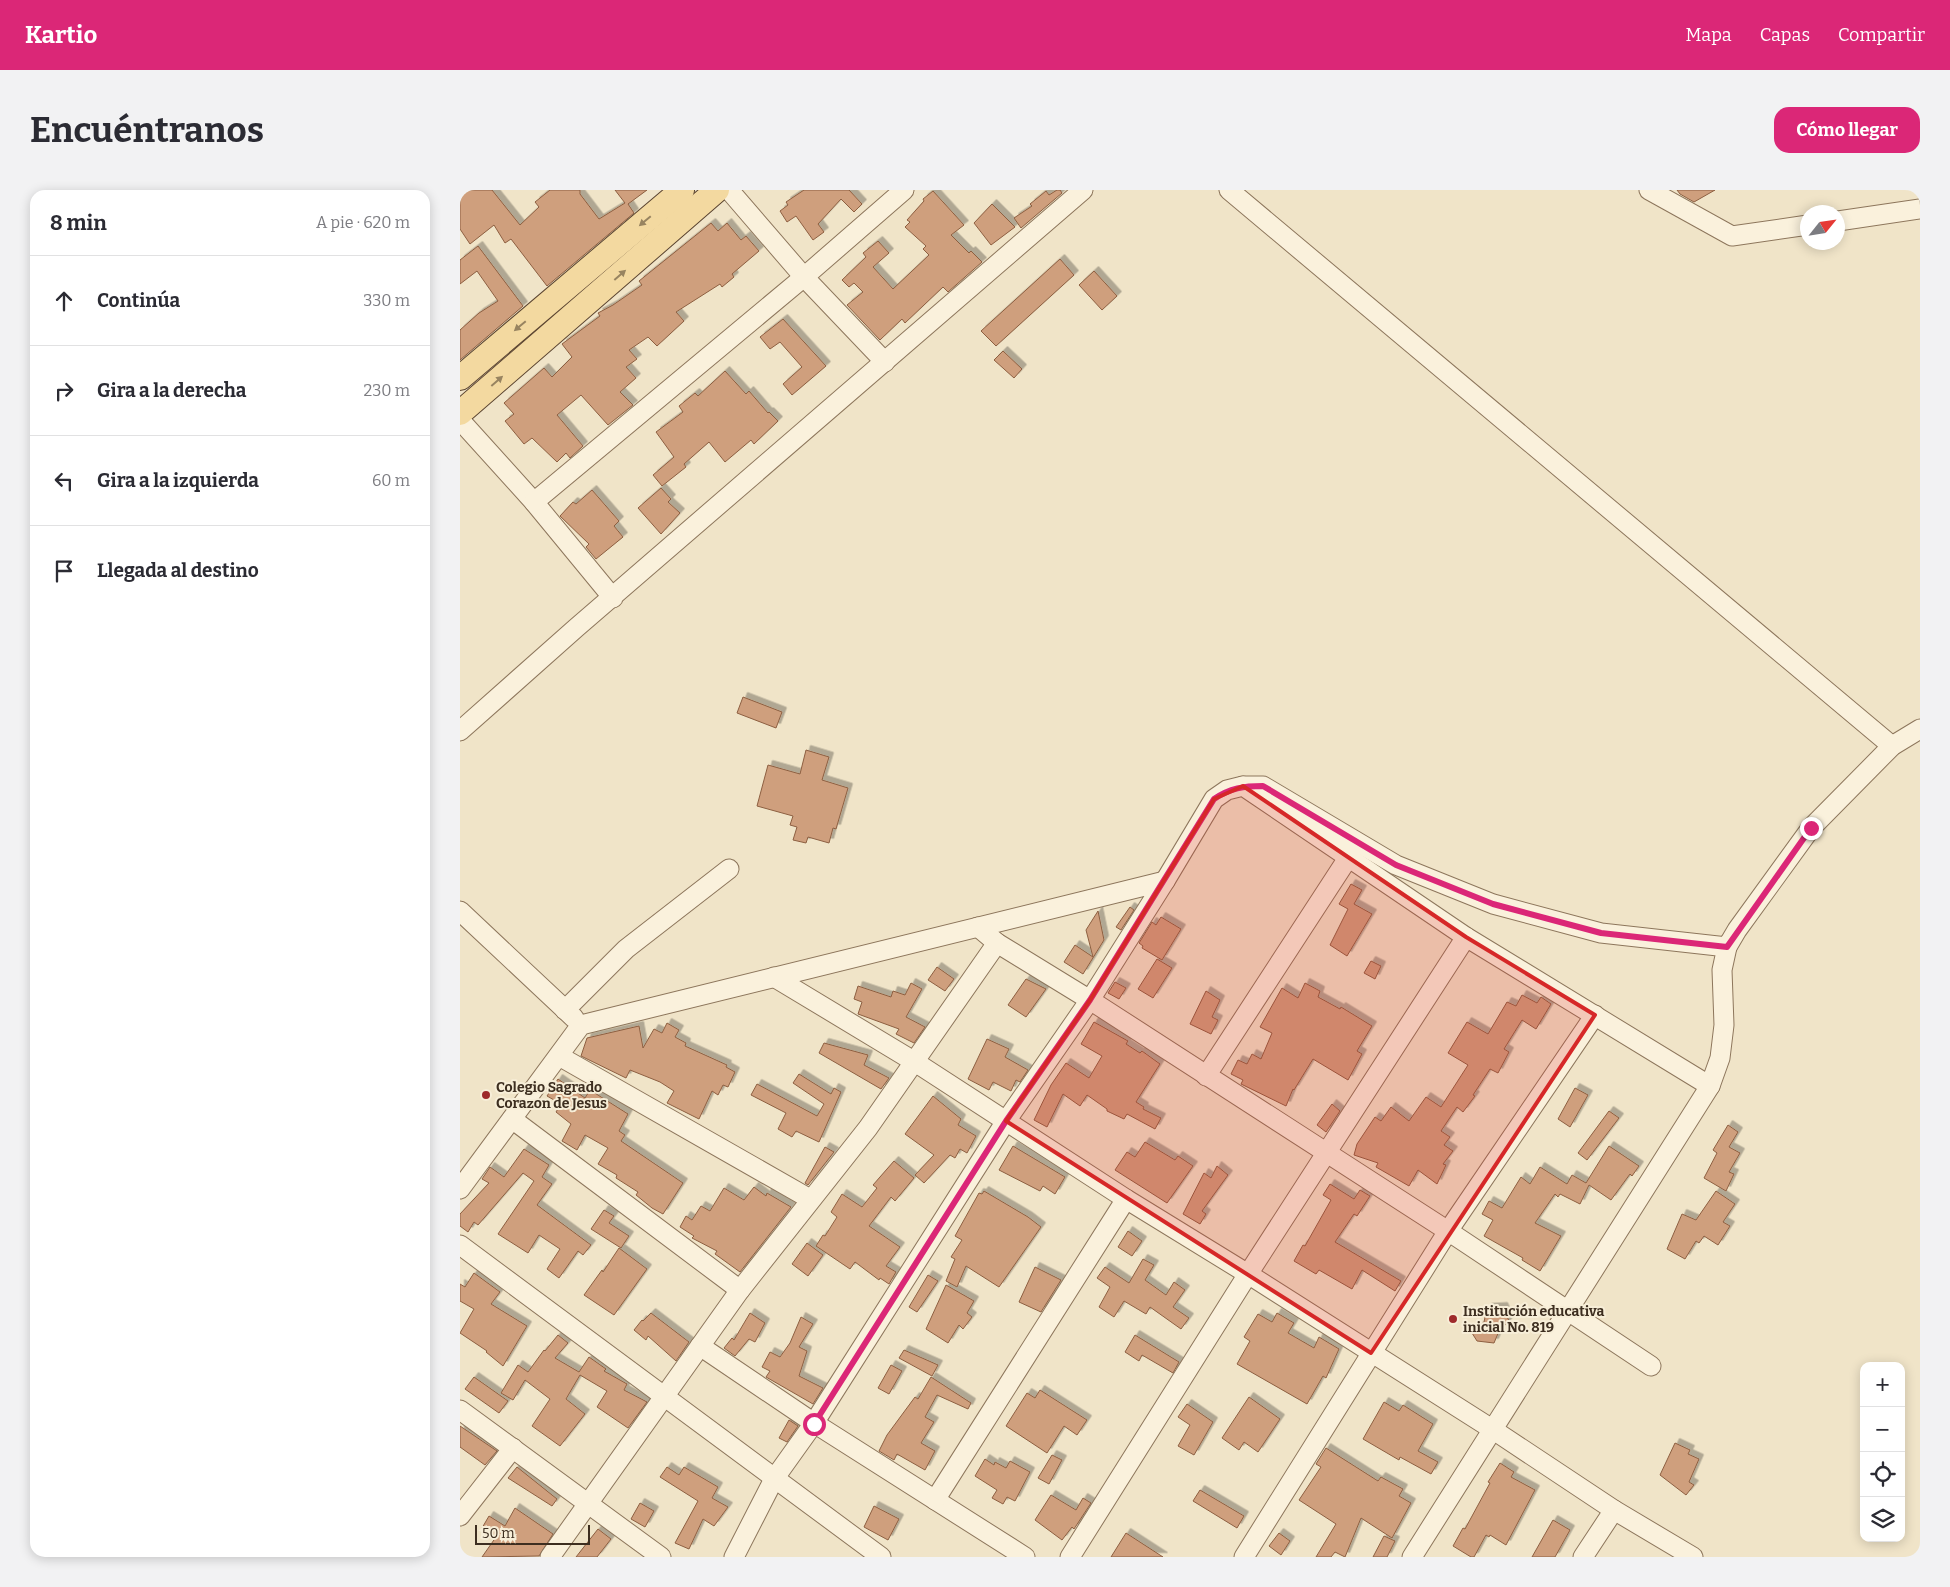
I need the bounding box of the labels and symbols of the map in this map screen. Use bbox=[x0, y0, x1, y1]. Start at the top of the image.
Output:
north arrow bbox=[1800, 205, 1845, 250]
one-way arrow bbox=[638, 216, 651, 227]
one-way arrow bbox=[614, 270, 626, 281]
one-way arrow bbox=[514, 321, 527, 332]
one-way arrow bbox=[491, 376, 503, 387]
route end bbox=[1800, 817, 1823, 840]
place label: Colegio Sagrado Corazon de Jesus bbox=[496, 1079, 607, 1112]
marker: Colegio Sagrado Corazon de Jesus bbox=[480, 1089, 492, 1101]
place label: Institución educativa inicial No. 819 bbox=[1463, 1303, 1604, 1336]
marker: Institución educativa inicial No. 819 bbox=[1447, 1313, 1459, 1325]
route start bbox=[803, 1413, 826, 1436]
scale bar bbox=[475, 1522, 590, 1545]

